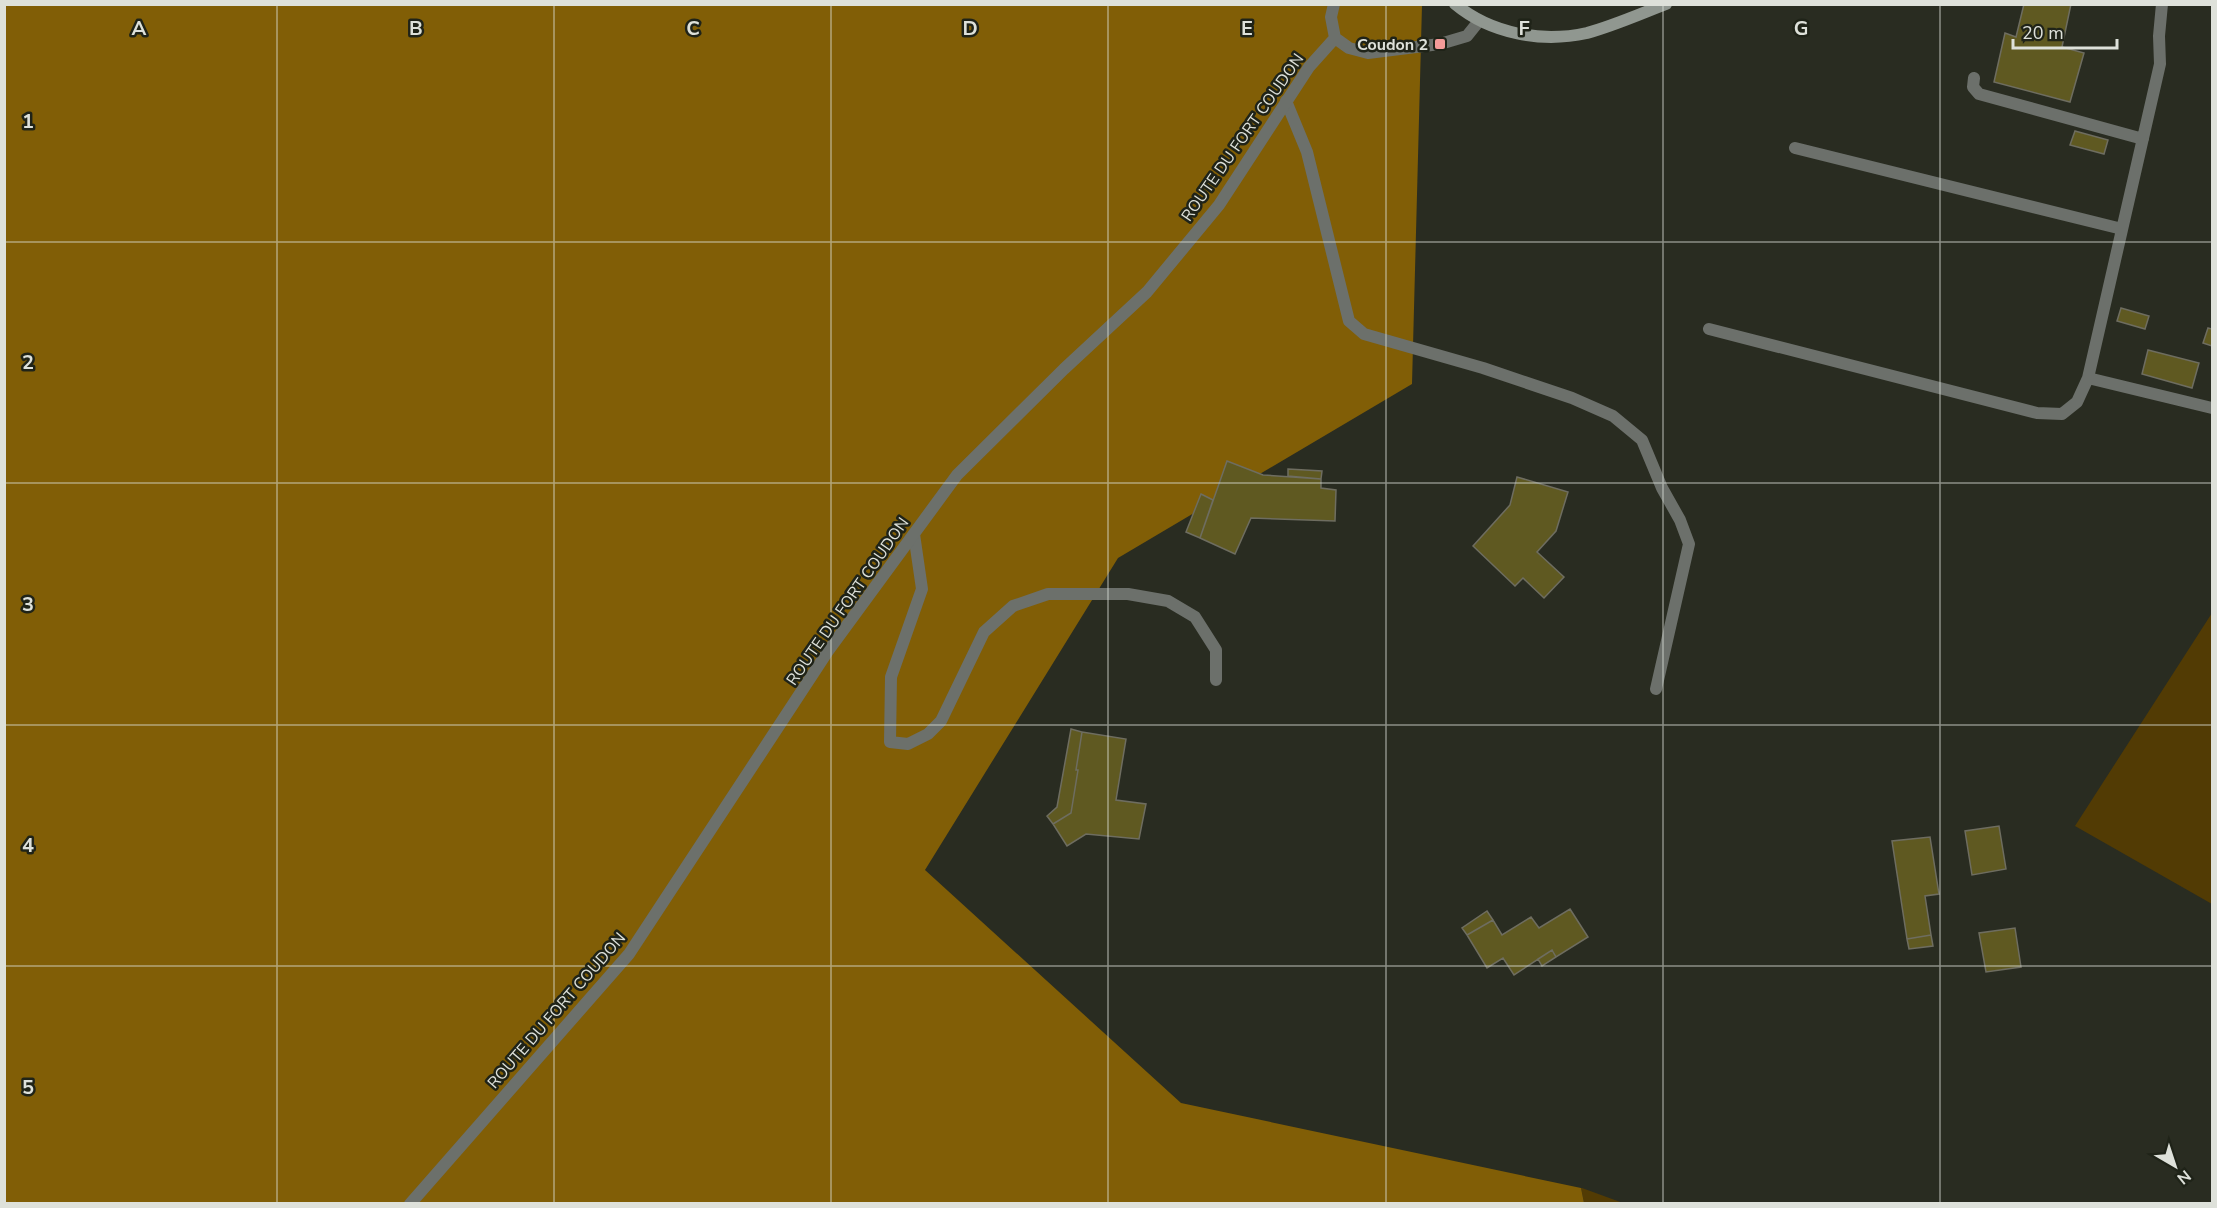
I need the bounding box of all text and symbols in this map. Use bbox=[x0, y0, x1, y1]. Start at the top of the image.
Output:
scale bar bbox=[2013, 12, 2116, 50]
text: A bbox=[132, 15, 147, 42]
text: B bbox=[409, 15, 423, 42]
text: C bbox=[686, 15, 700, 42]
text: D bbox=[962, 15, 978, 42]
text: E bbox=[1241, 15, 1253, 42]
text: F bbox=[1518, 15, 1530, 42]
text: G bbox=[1794, 15, 1808, 42]
text: 20 m bbox=[2022, 21, 2064, 45]
place label: Coudon 2 bbox=[1357, 34, 1428, 56]
marker: Coudon 2 bbox=[1433, 37, 1447, 51]
street label: ROUTE DU FORT COUDON bbox=[1176, 49, 1309, 226]
text: 1 bbox=[22, 108, 34, 135]
text: 2 bbox=[22, 349, 34, 376]
street label: ROUTE DU FORT COUDON bbox=[781, 513, 914, 690]
text: 3 bbox=[22, 591, 34, 618]
text: 4 bbox=[22, 832, 34, 859]
street label: ROUTE DU FORT COUDON bbox=[483, 928, 631, 1094]
text: 5 bbox=[22, 1074, 34, 1101]
north arrow bbox=[2145, 1136, 2205, 1196]
text: N bbox=[2172, 1165, 2195, 1189]

